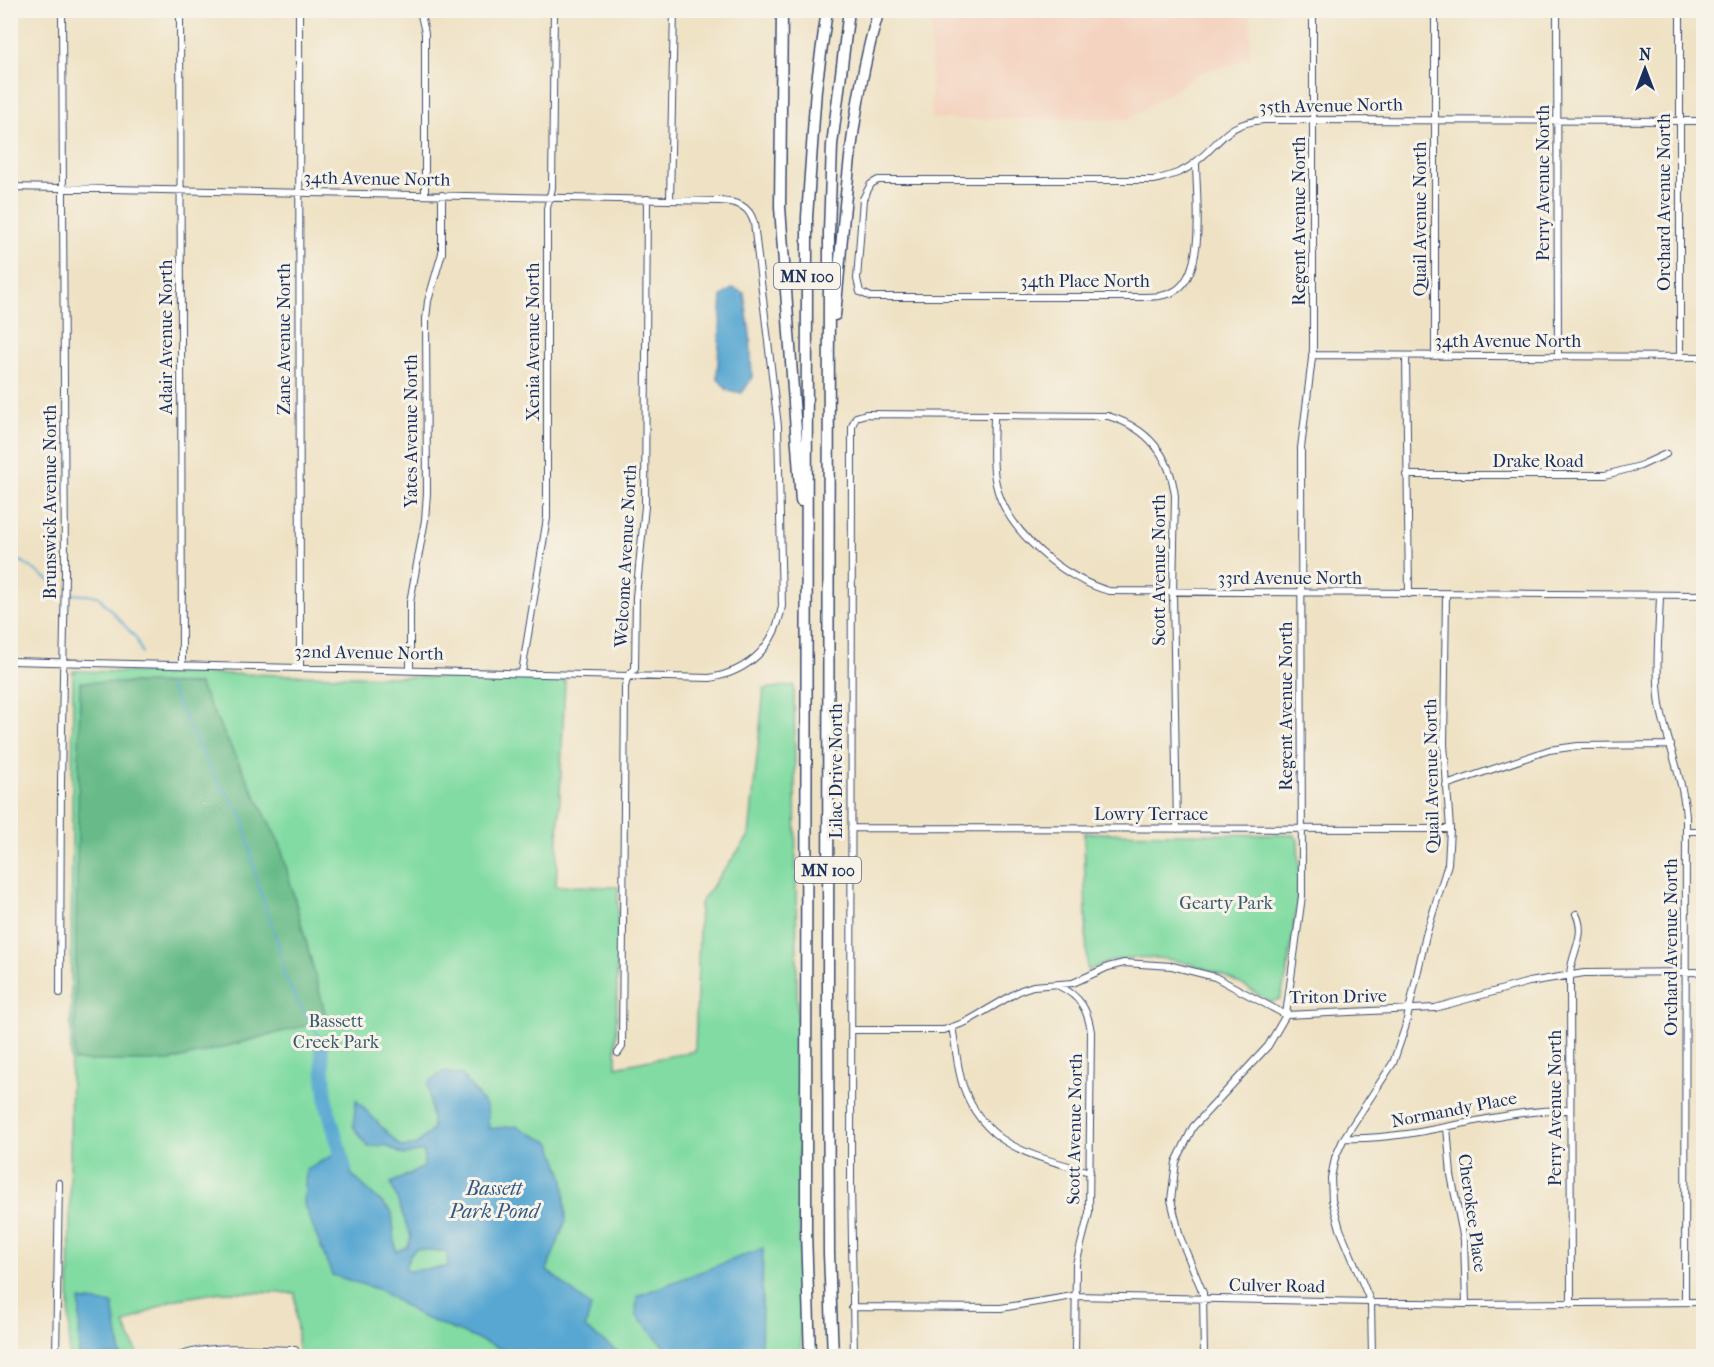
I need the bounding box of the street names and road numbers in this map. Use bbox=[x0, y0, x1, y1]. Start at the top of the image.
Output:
street label: 35th Avenue North bbox=[1259, 94, 1403, 118]
street label: Perry Avenue North bbox=[1533, 105, 1554, 261]
street label: Orchard Avenue North bbox=[1654, 113, 1675, 291]
street label: Regent Avenue North bbox=[1289, 136, 1310, 306]
street label: Quail Avenue North bbox=[1410, 141, 1431, 297]
street label: 34th Avenue North bbox=[303, 167, 451, 191]
street label: Adair Avenue North bbox=[156, 259, 177, 416]
street label: Xenia Avenue North bbox=[523, 262, 544, 422]
street label: Zane Avenue North bbox=[274, 263, 295, 415]
road number: MN 100 bbox=[774, 263, 840, 289]
street label: 34th Place North bbox=[1020, 271, 1150, 292]
street label: 34th Avenue North bbox=[1435, 331, 1581, 352]
street label: Yates Avenue North bbox=[401, 354, 422, 509]
street label: Brunswick Avenue North bbox=[40, 405, 61, 599]
street label: Drake Road bbox=[1492, 451, 1584, 472]
street label: Welcome Avenue North bbox=[611, 464, 641, 649]
street label: Scott Avenue North bbox=[1149, 494, 1170, 646]
street label: 33rd Avenue North bbox=[1218, 568, 1362, 589]
street label: Regent Avenue North bbox=[1276, 621, 1297, 791]
street label: 32nd Avenue North bbox=[294, 641, 444, 665]
street label: Quail Avenue North bbox=[1420, 698, 1444, 854]
street label: Lilac Drive North bbox=[826, 703, 847, 839]
street label: Lowry Terrace bbox=[1094, 804, 1208, 825]
road number: MN 100 bbox=[795, 857, 861, 883]
street label: Orchard Avenue North bbox=[1661, 858, 1682, 1036]
street label: Triton Drive bbox=[1289, 986, 1387, 1008]
street label: Perry Avenue North bbox=[1545, 1030, 1566, 1186]
street label: Scott Avenue North bbox=[1063, 1053, 1087, 1205]
street label: Normandy Place bbox=[1389, 1087, 1519, 1132]
street label: Cherokee Place bbox=[1453, 1152, 1491, 1274]
street label: Culver Road bbox=[1229, 1275, 1325, 1297]

